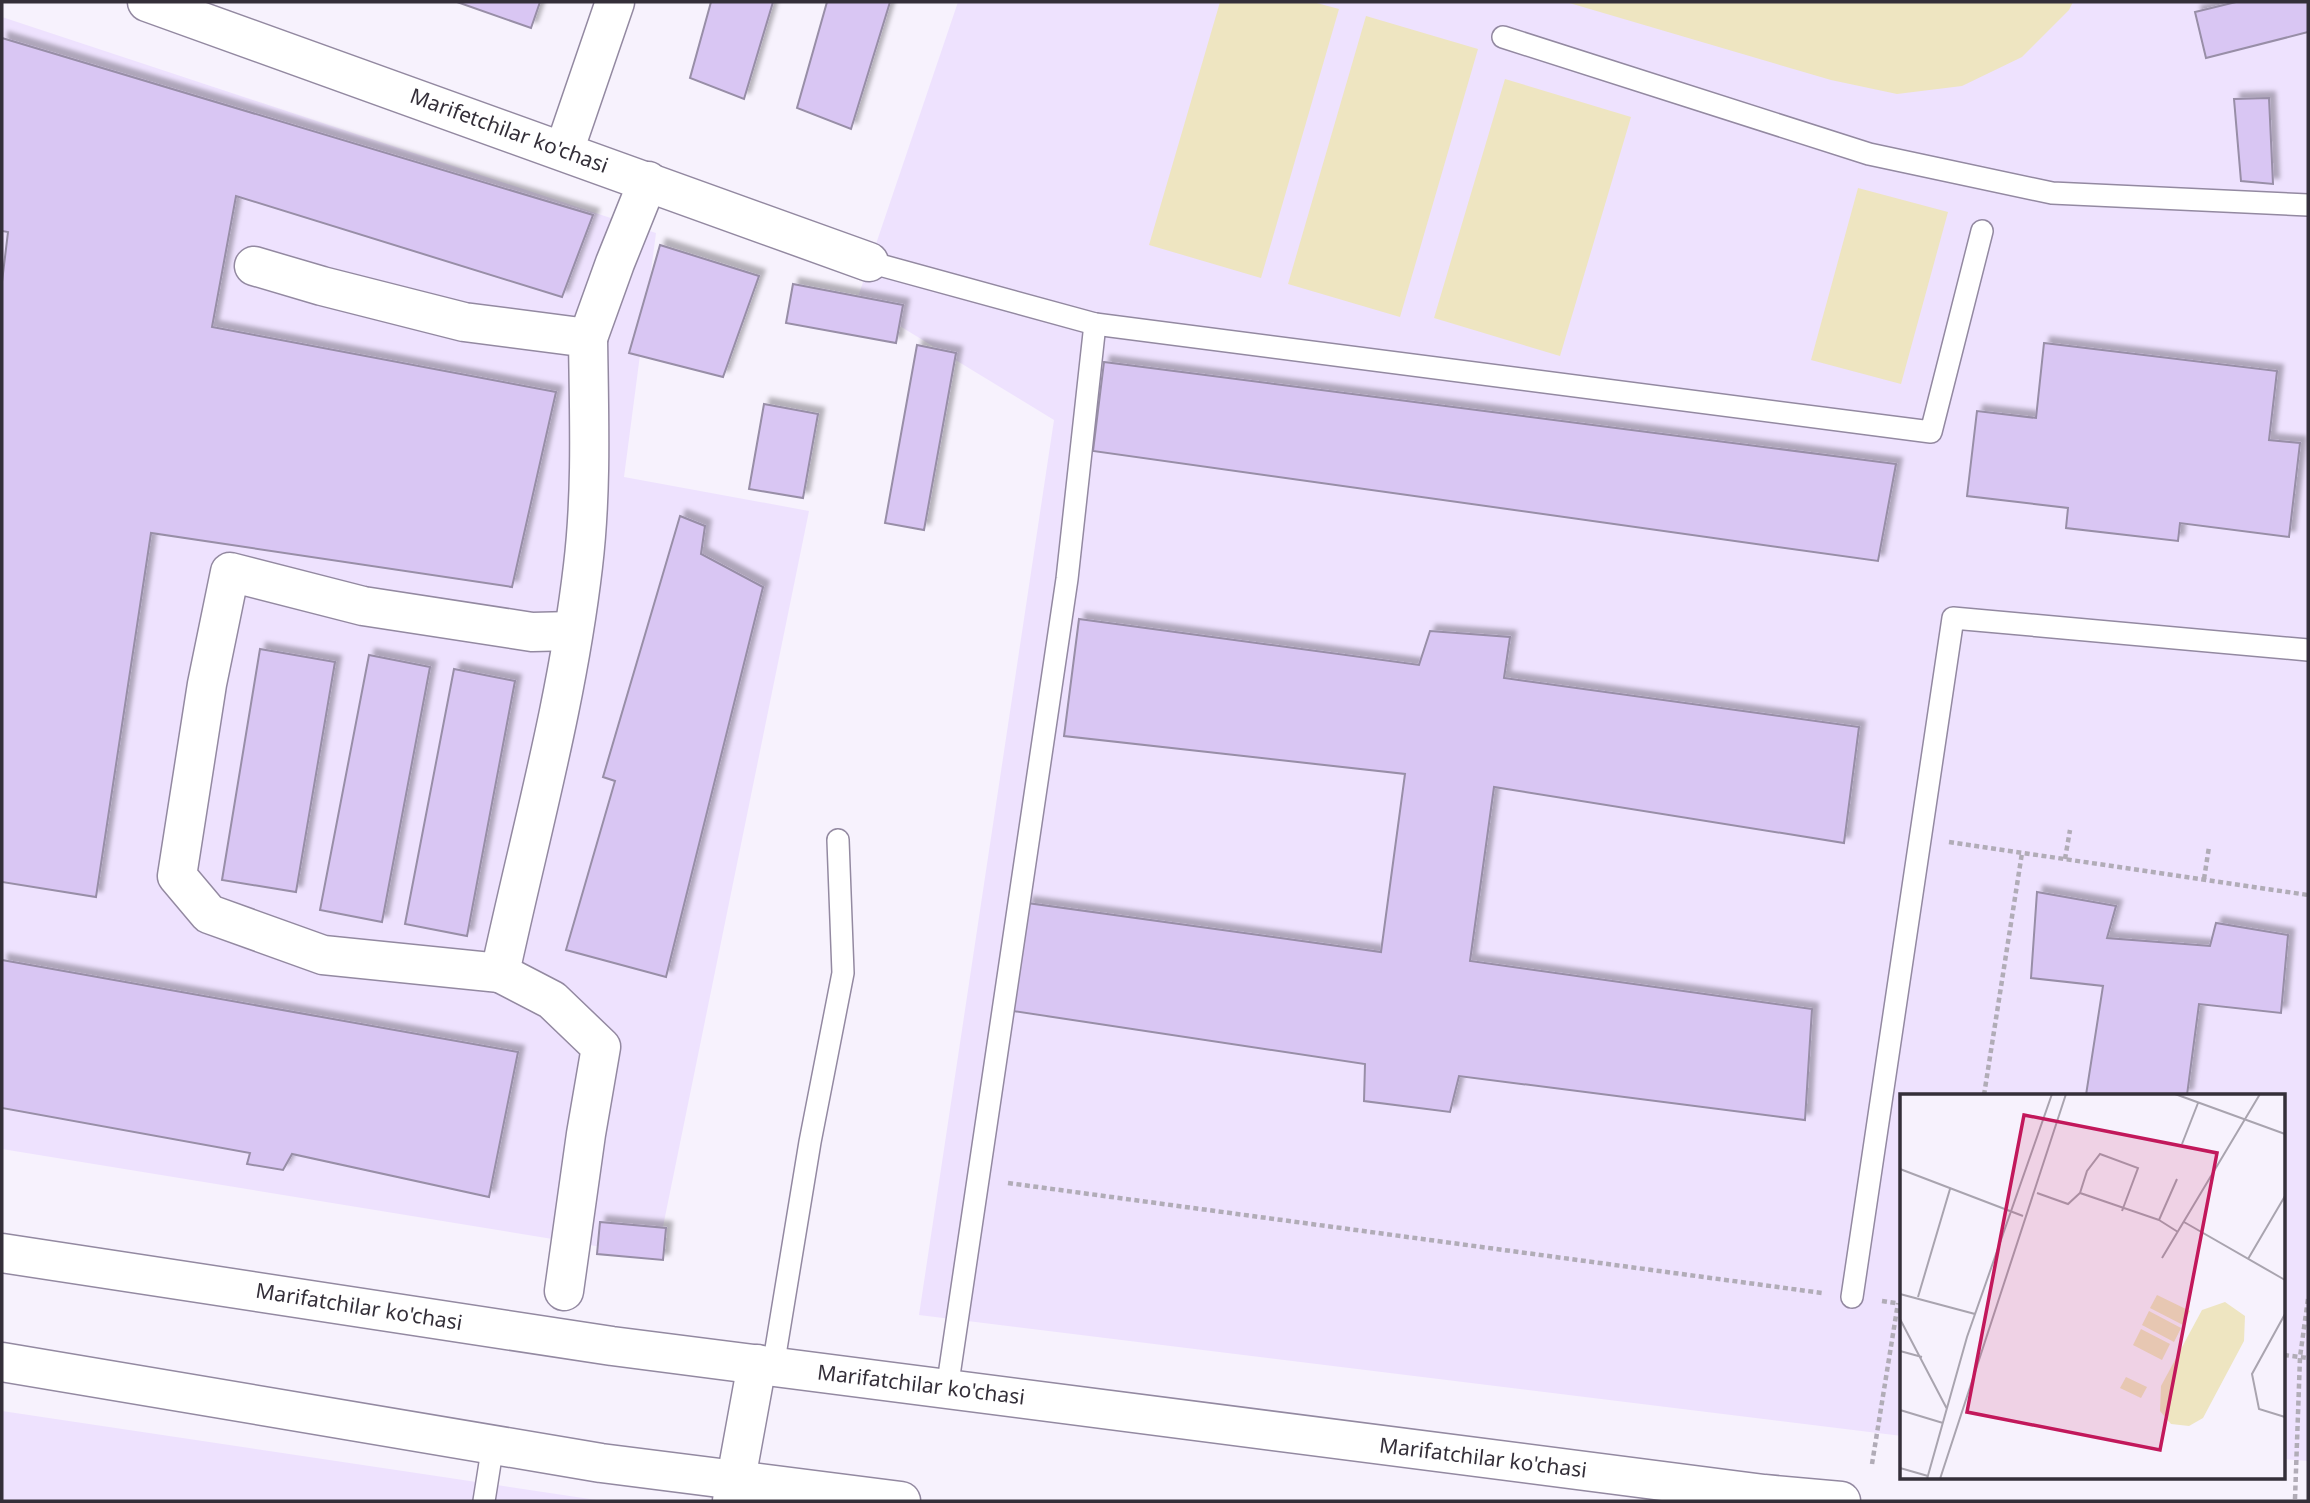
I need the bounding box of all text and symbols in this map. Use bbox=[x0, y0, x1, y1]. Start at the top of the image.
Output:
street label: Marifetchilar ko'chasi bbox=[406, 81, 612, 179]
inset map bbox=[1900, 1094, 2286, 1478]
street label: Marifatchilar ko'chasi bbox=[254, 1276, 464, 1336]
street label: Marifatchilar ko'chasi bbox=[816, 1357, 1026, 1411]
street label: Marifatchilar ko'chasi bbox=[1378, 1430, 1588, 1484]

